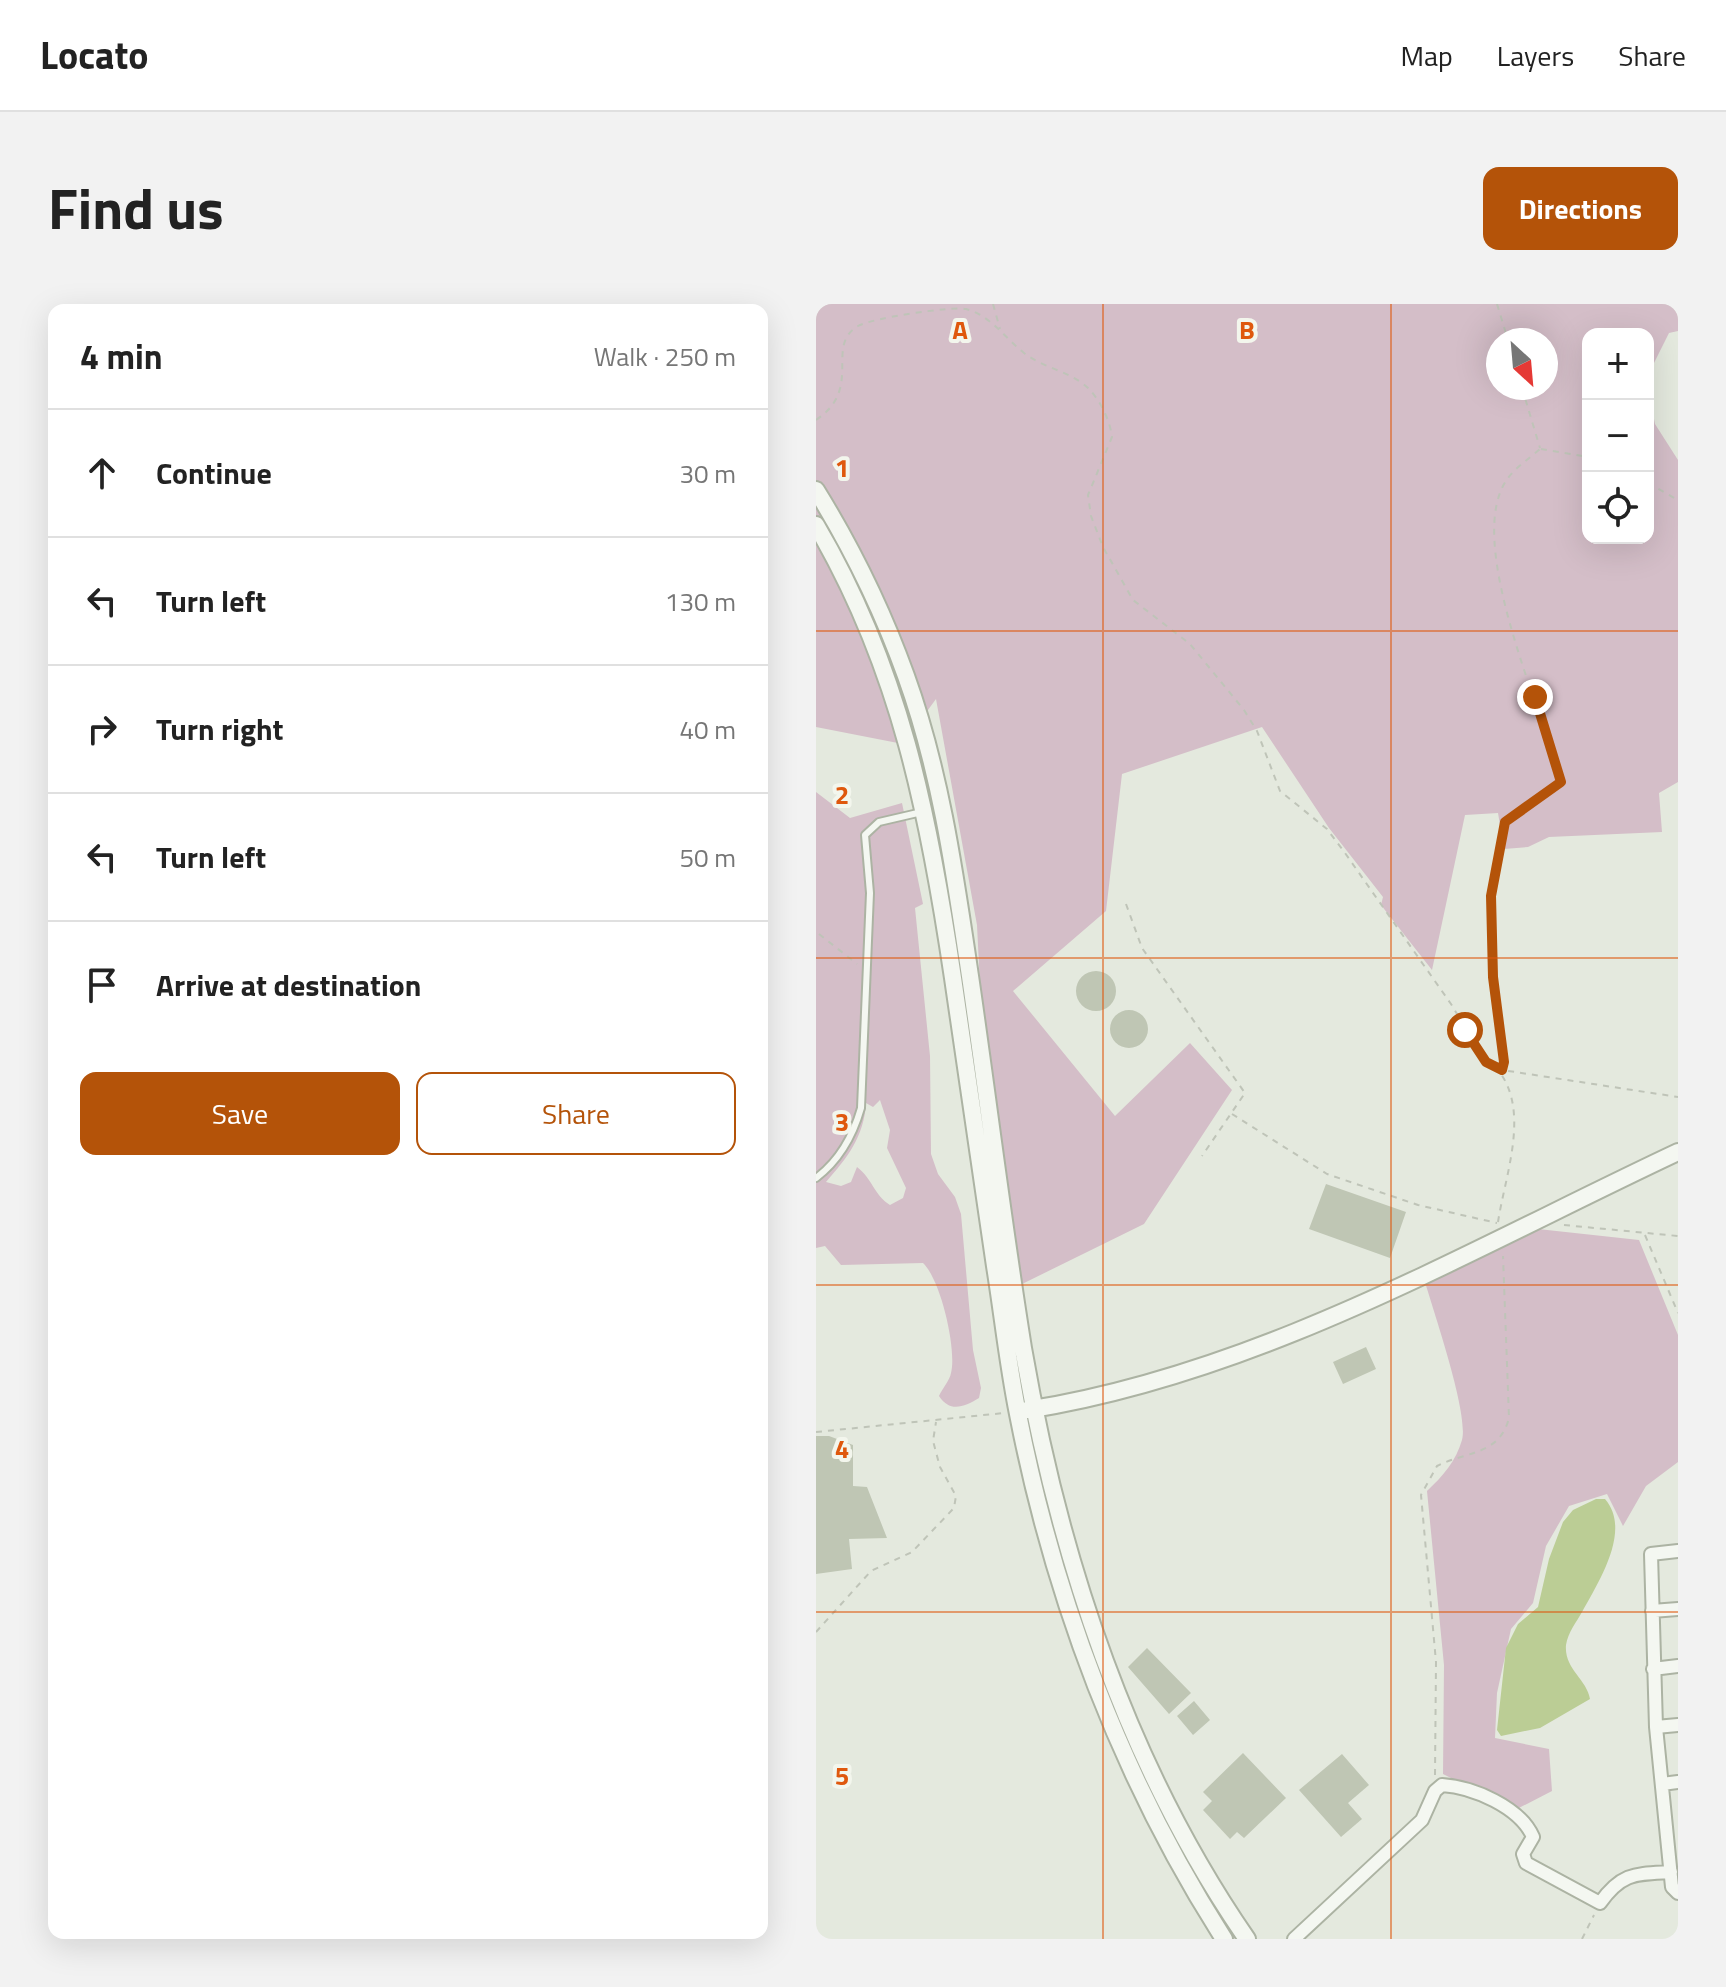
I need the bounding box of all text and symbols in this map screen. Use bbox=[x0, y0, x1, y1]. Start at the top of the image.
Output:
text: Locato bbox=[40, 26, 149, 84]
text: Map bbox=[1400, 34, 1453, 77]
text: Layers bbox=[1497, 34, 1574, 77]
text: Share bbox=[1618, 34, 1686, 77]
text: Find us bbox=[48, 166, 224, 251]
button: Directions bbox=[1483, 167, 1678, 250]
text: A bbox=[952, 310, 968, 349]
text: B bbox=[1239, 310, 1255, 349]
north arrow bbox=[1486, 328, 1558, 400]
map controls bbox=[1582, 328, 1654, 544]
button: + bbox=[1582, 328, 1654, 400]
text: 4 min bbox=[80, 330, 163, 382]
text: Walk · 250 m bbox=[594, 337, 736, 376]
button: − bbox=[1582, 400, 1654, 472]
text: 1 bbox=[835, 448, 849, 487]
text: Continue bbox=[156, 450, 272, 496]
icon: ahead bbox=[80, 451, 124, 495]
text: 30 m bbox=[679, 454, 736, 493]
button: locate bbox=[1582, 472, 1654, 544]
text: Turn left bbox=[156, 578, 266, 624]
icon: left bbox=[80, 579, 124, 623]
text: 130 m bbox=[665, 582, 736, 621]
route end bbox=[1517, 679, 1553, 715]
text: Turn right bbox=[156, 706, 284, 752]
icon: right bbox=[80, 707, 124, 751]
text: 40 m bbox=[679, 710, 736, 749]
text: 2 bbox=[835, 775, 849, 814]
text: Turn left bbox=[156, 834, 266, 880]
icon: left bbox=[80, 835, 124, 879]
text: 50 m bbox=[679, 838, 736, 877]
text: Arrive at destination bbox=[156, 962, 421, 1008]
icon: arrive bbox=[80, 963, 124, 1007]
route start bbox=[1447, 1012, 1483, 1048]
button: Save bbox=[80, 1072, 400, 1155]
button: Share bbox=[416, 1072, 736, 1155]
text: 3 bbox=[835, 1102, 849, 1141]
text: 4 bbox=[835, 1429, 849, 1468]
text: 5 bbox=[835, 1756, 849, 1795]

